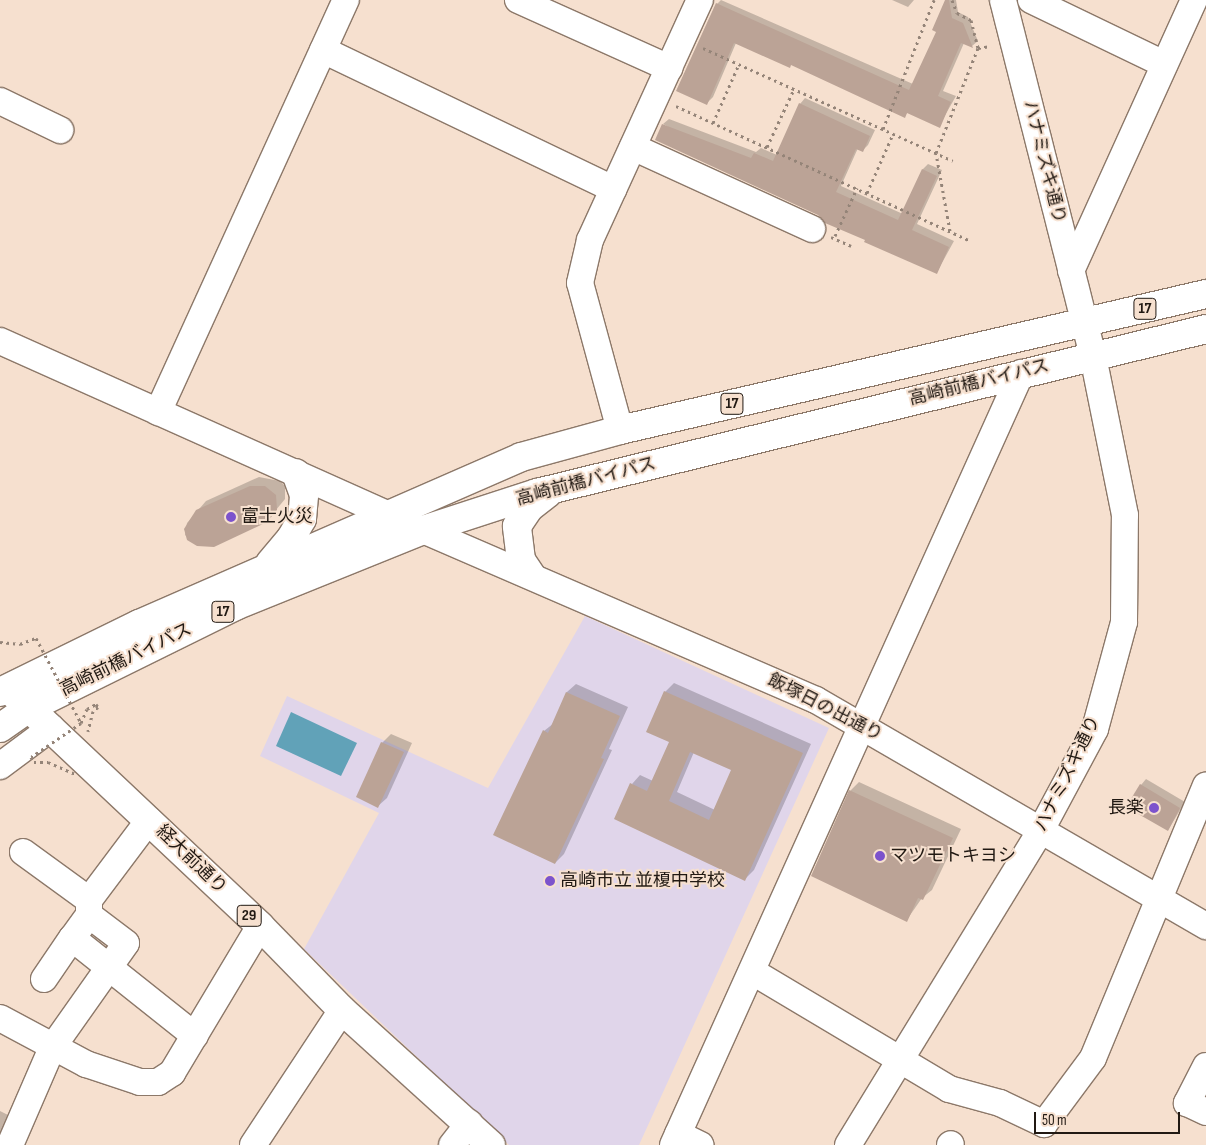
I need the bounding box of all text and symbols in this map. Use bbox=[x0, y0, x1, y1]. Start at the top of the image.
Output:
street label: ハナミズキ通り bbox=[1018, 98, 1070, 226]
road number: 17 bbox=[1132, 296, 1158, 322]
street label: 高崎前橋バイパス bbox=[907, 355, 1051, 411]
road number: 17 bbox=[720, 390, 744, 418]
street label: 高崎前橋バイパス bbox=[514, 453, 658, 511]
place label: 富士火災 bbox=[241, 506, 313, 528]
marker: 富士火災 bbox=[225, 511, 237, 523]
road number: 17 bbox=[210, 598, 236, 626]
street label: 高崎前橋バイパス bbox=[57, 619, 195, 701]
street label: 飯塚日の出通り bbox=[764, 670, 886, 746]
street label: ハナミズキ通り bbox=[1031, 713, 1105, 835]
place label: 長楽 bbox=[1108, 797, 1144, 819]
marker: 長楽 bbox=[1148, 802, 1160, 814]
street label: 経大前通り bbox=[151, 821, 231, 899]
place label: マツモトキヨシ bbox=[890, 845, 1016, 867]
marker: マツモトキヨシ bbox=[874, 850, 886, 862]
place label: 高崎市立 並榎中学校 bbox=[560, 870, 725, 892]
marker: 高崎市立 並榎中学校 bbox=[544, 875, 556, 887]
road number: 29 bbox=[236, 902, 262, 929]
scale bar bbox=[1036, 1102, 1182, 1134]
text: 50 m bbox=[1042, 1111, 1067, 1130]

